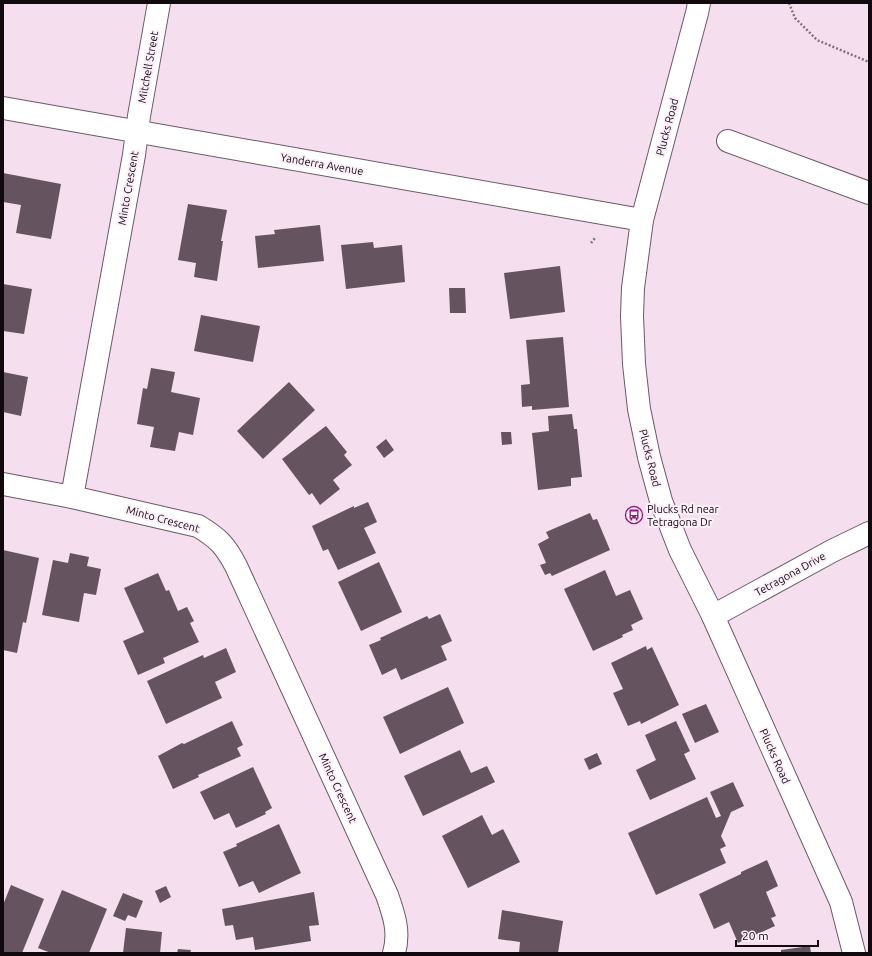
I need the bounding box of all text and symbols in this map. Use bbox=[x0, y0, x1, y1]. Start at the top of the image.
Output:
street label: Mitchell Street bbox=[136, 29, 160, 104]
street label: Plucks Road bbox=[654, 97, 680, 157]
street label: Minto Crescent bbox=[116, 149, 141, 226]
street label: Yanderra Avenue bbox=[280, 151, 364, 177]
street label: Plucks Road bbox=[637, 428, 663, 488]
street label: Minto Crescent bbox=[125, 503, 202, 535]
place label: Plucks Rd near Tetragona Dr bbox=[647, 503, 719, 528]
bus stop icon: Plucks Rd near Tetragona Dr bbox=[624, 505, 644, 525]
street label: Tetragona Drive bbox=[753, 550, 827, 598]
street label: Plucks Road bbox=[758, 727, 792, 785]
street label: Minto Crescent bbox=[317, 751, 360, 825]
scale bar bbox=[736, 922, 818, 948]
text: 20 m bbox=[742, 929, 769, 942]

